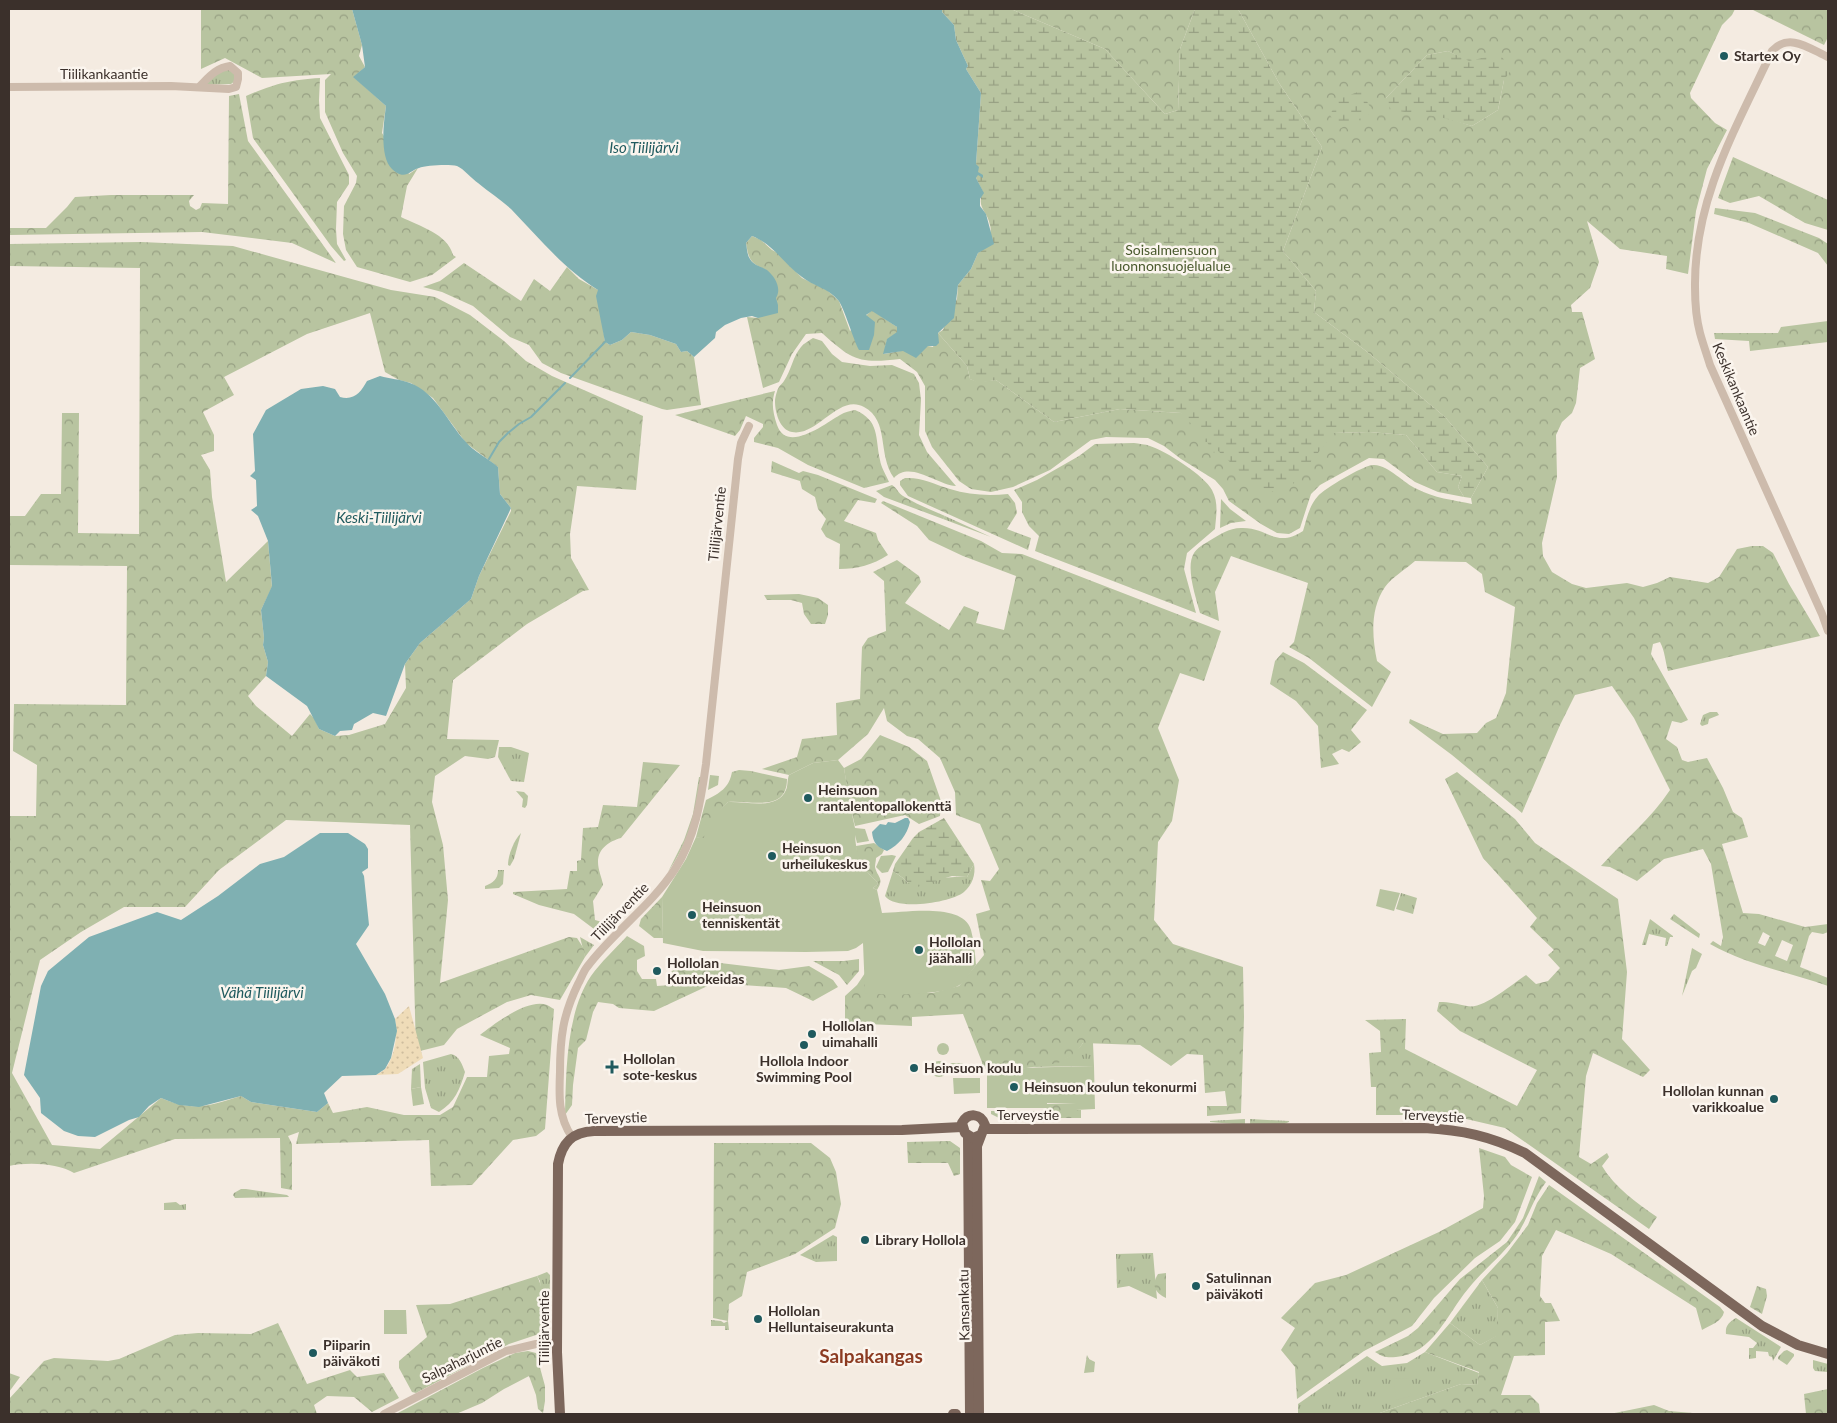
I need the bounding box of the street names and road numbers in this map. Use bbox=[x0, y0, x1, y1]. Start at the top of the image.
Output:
street label: Tiilikankaantie bbox=[60, 65, 148, 82]
street label: Keskikankaantie bbox=[1709, 340, 1764, 438]
street label: Tiilijärventie bbox=[704, 486, 729, 562]
street label: Tiilijärventie bbox=[587, 879, 652, 945]
street label: Terveystie bbox=[1401, 1105, 1465, 1126]
street label: Terveystie bbox=[997, 1106, 1059, 1123]
street label: Terveystie bbox=[584, 1108, 647, 1127]
street label: Kansankatu bbox=[954, 1269, 973, 1341]
street label: Tiilijärventie bbox=[535, 1290, 552, 1366]
street label: Salpaharjuntie bbox=[419, 1333, 505, 1386]

